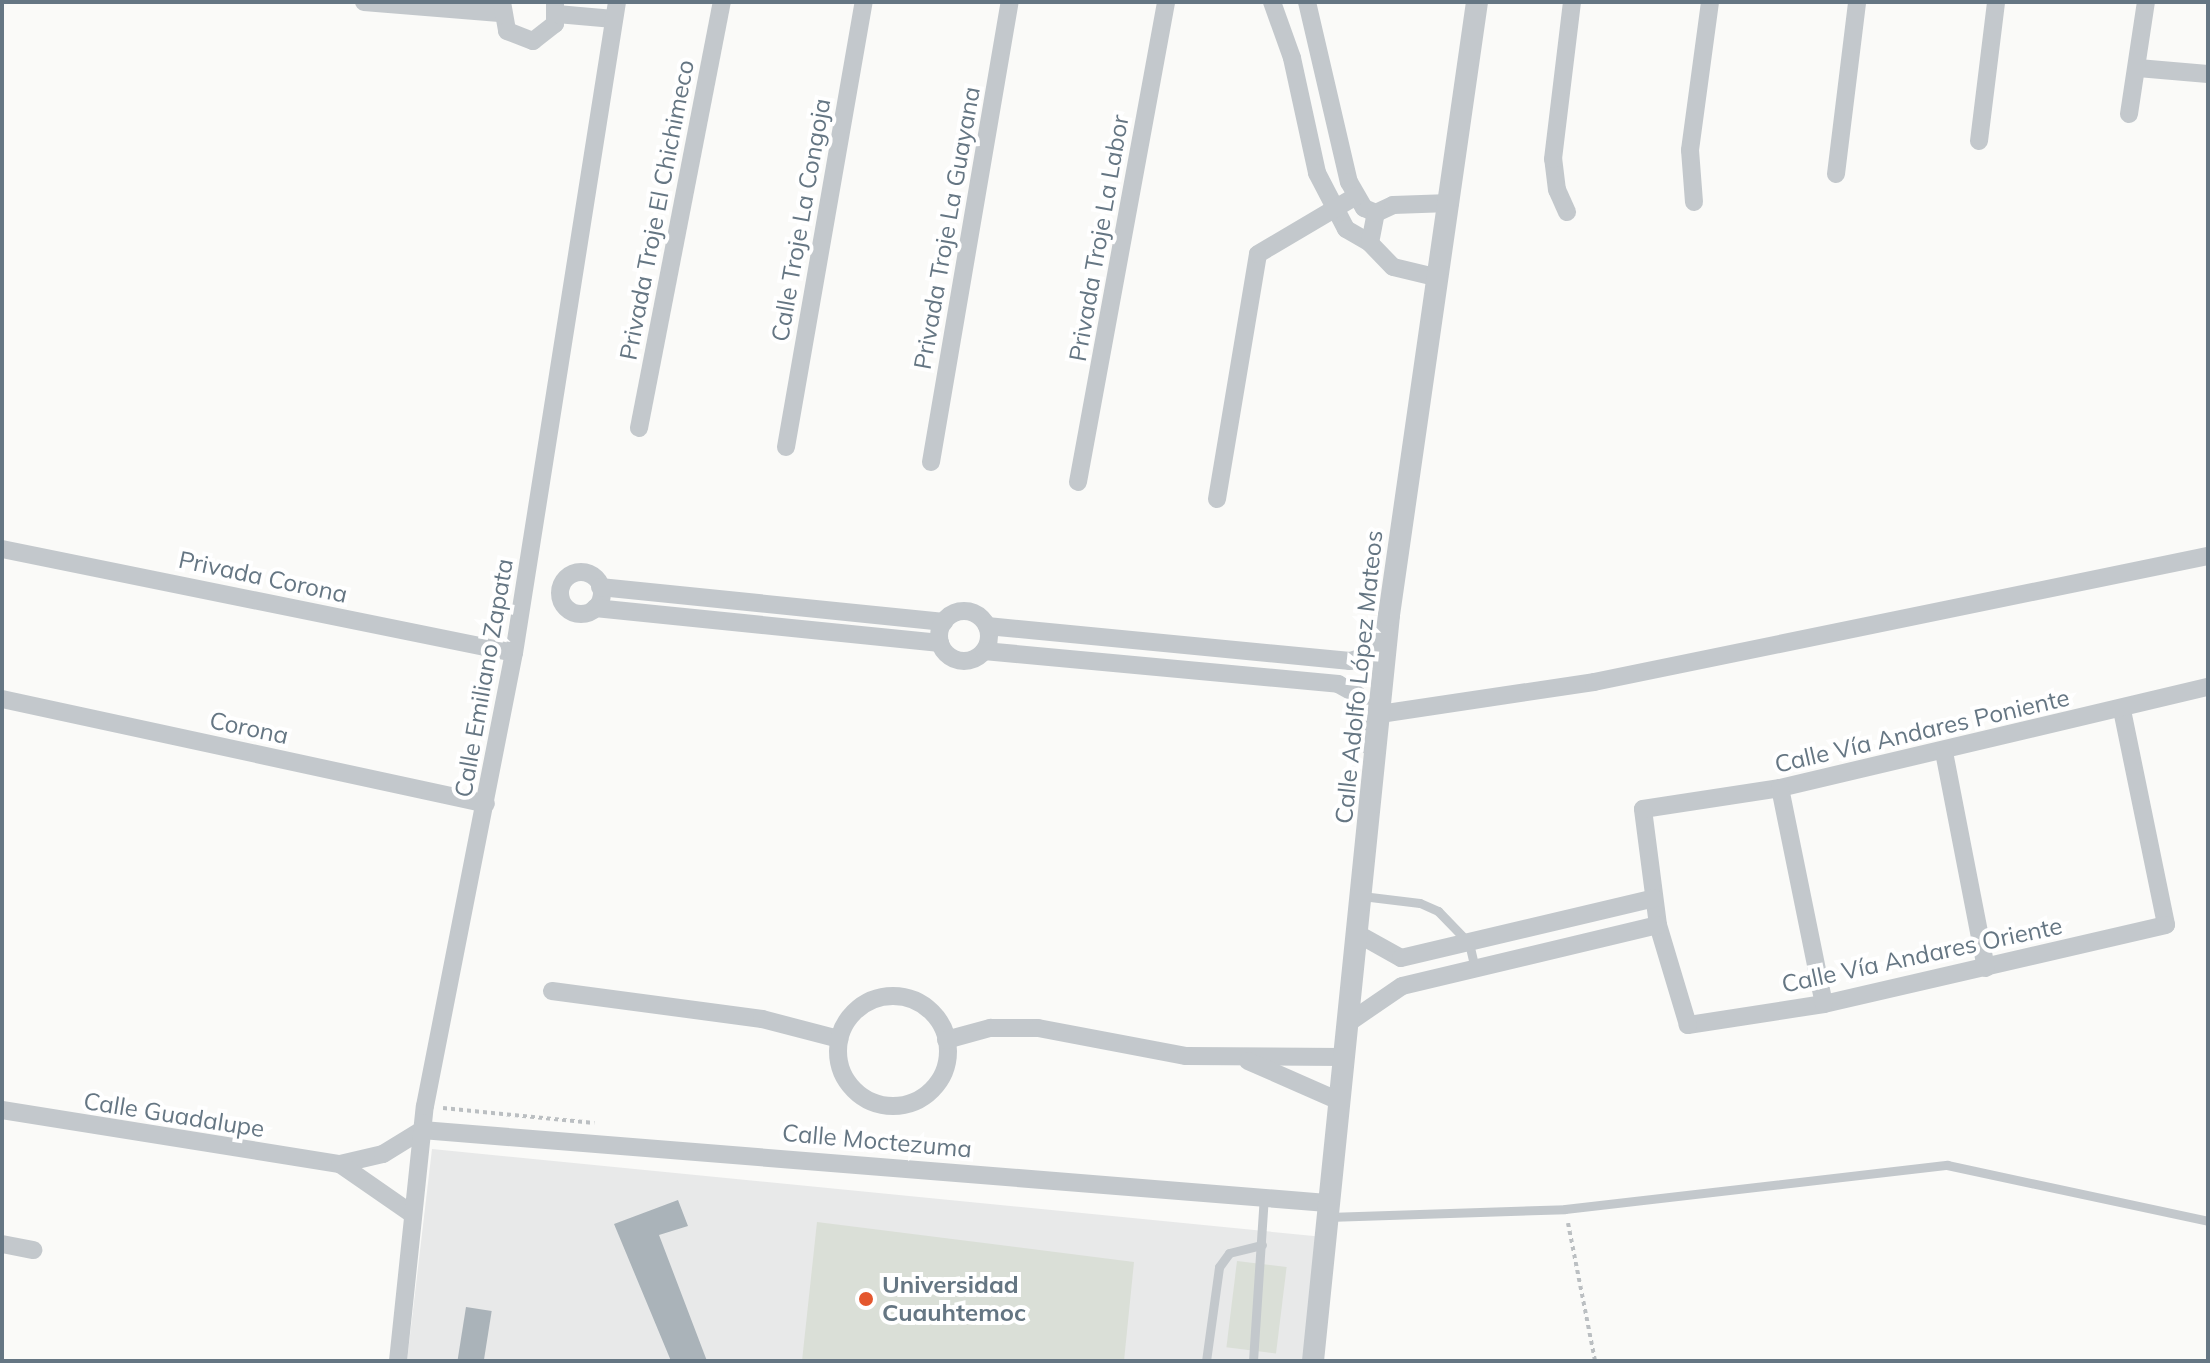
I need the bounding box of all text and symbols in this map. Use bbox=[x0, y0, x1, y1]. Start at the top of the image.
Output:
street label: Privada Troje El Chichimeco bbox=[614, 57, 700, 363]
street label: Privada Troje La Guayana bbox=[908, 84, 986, 372]
street label: Calle Troje La Congoja bbox=[765, 96, 837, 344]
street label: Privada Troje La Labor bbox=[1063, 113, 1135, 363]
street label: Calle Adolfo López Mateos bbox=[1329, 529, 1389, 825]
street label: Privada Corona bbox=[176, 545, 350, 609]
street label: Calle Emiliano Zapata bbox=[449, 556, 519, 800]
street label: Calle Vía Andares Poniente bbox=[1772, 683, 2072, 779]
street label: Corona bbox=[207, 706, 291, 750]
street label: Calle Vía Andares Oriente bbox=[1779, 911, 2065, 999]
street label: Calle Guadalupe bbox=[81, 1086, 267, 1144]
street label: Calle Moctezuma bbox=[781, 1118, 973, 1164]
place label: Universidad Cuauhtemoc bbox=[882, 1271, 1026, 1327]
marker: Universidad Cuauhtemoc bbox=[857, 1290, 875, 1308]

